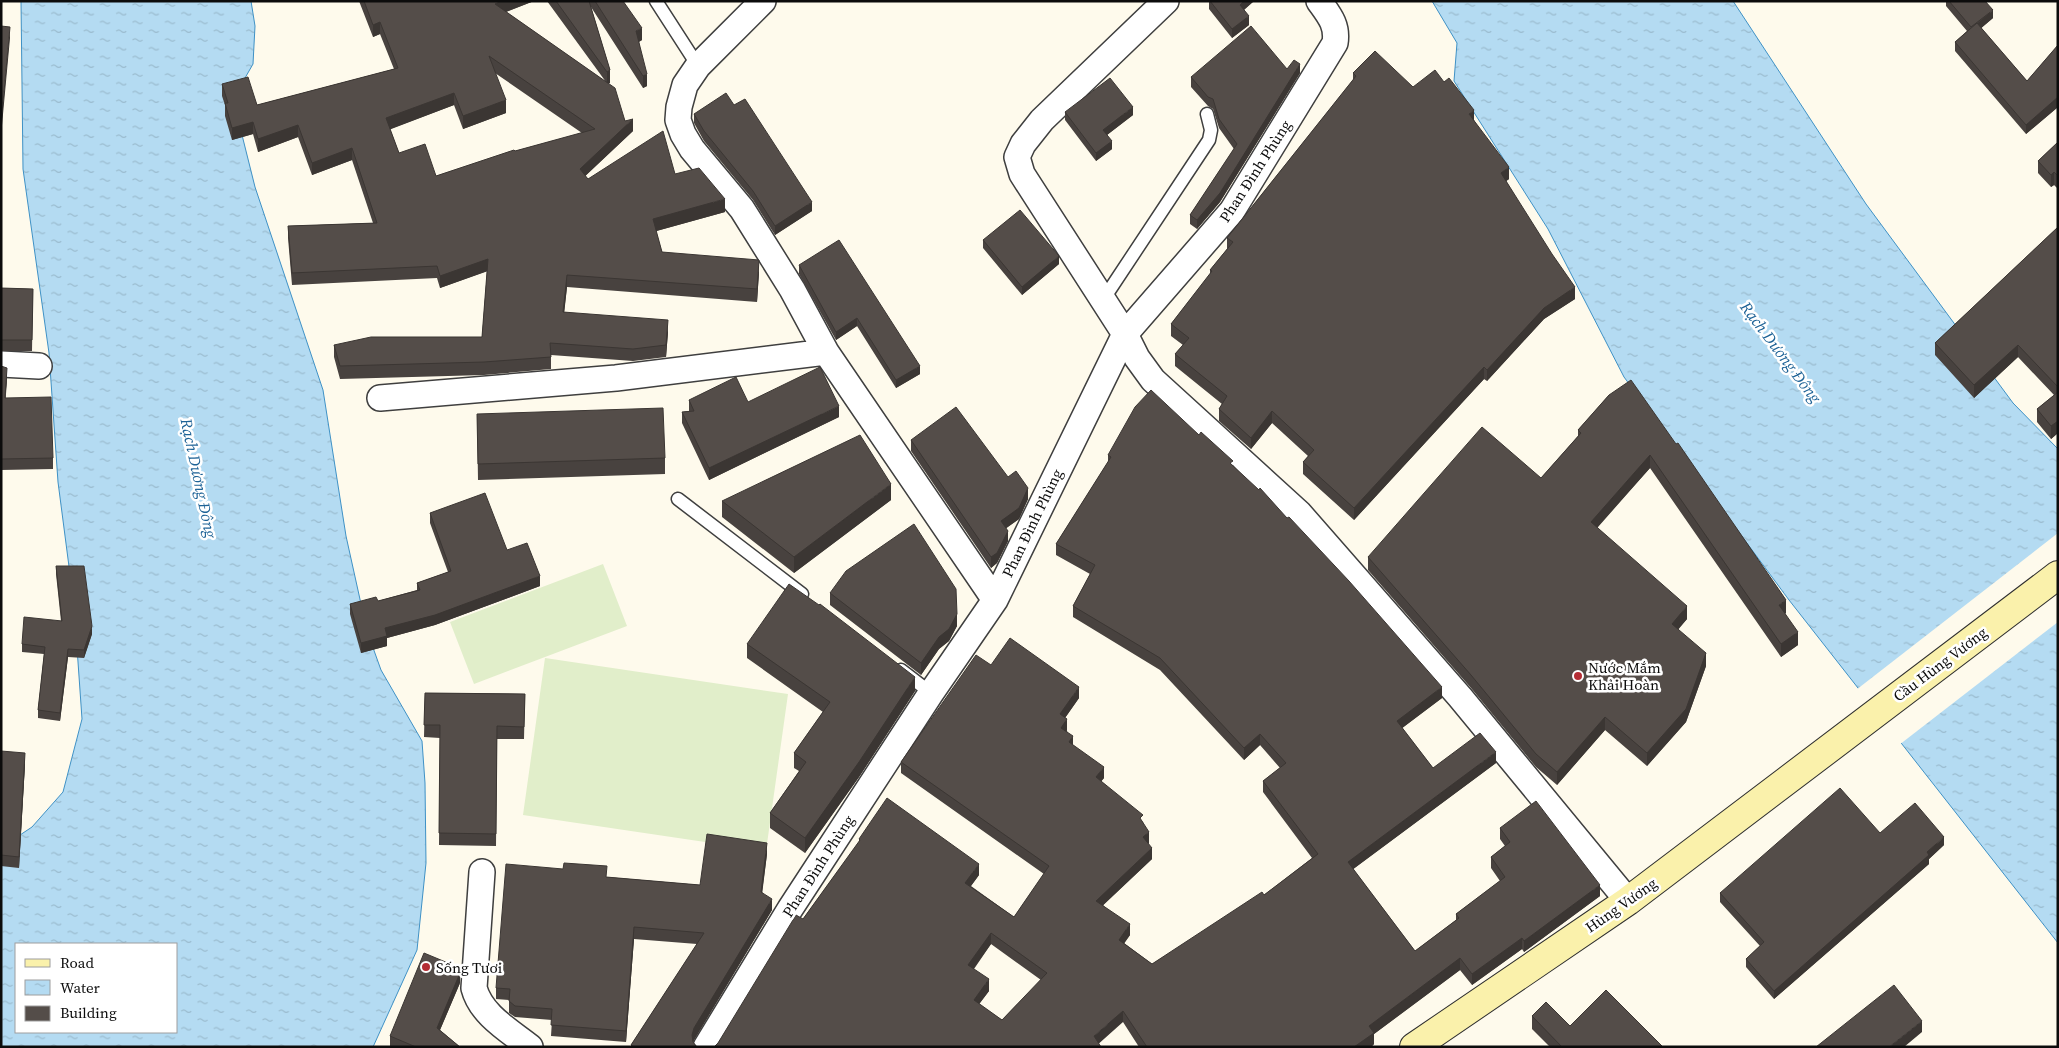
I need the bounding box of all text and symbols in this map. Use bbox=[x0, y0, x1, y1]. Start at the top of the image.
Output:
street label: Phan Đình Phùng bbox=[1214, 116, 1296, 226]
water label: Rạch Dương Đông bbox=[1735, 296, 1827, 408]
water label: Rạch Dương Đông bbox=[175, 415, 223, 541]
street label: Phan Đình Phùng bbox=[997, 465, 1067, 581]
street label: Cầu Hùng Vương bbox=[1889, 622, 1991, 706]
place label: Nước Mắm Khải Hoàn bbox=[1588, 657, 1661, 695]
marker: Nước Mắm Khải Hoàn bbox=[1572, 670, 1584, 682]
street label: Phan Đình Phùng bbox=[777, 811, 859, 921]
street label: Hùng Vương bbox=[1581, 872, 1661, 937]
legend bbox=[15, 943, 178, 1033]
text: Road bbox=[60, 952, 94, 973]
place label: Sống Tươi bbox=[436, 957, 502, 978]
marker: Sống Tươi bbox=[420, 961, 432, 973]
text: Water bbox=[60, 977, 101, 998]
text: Building bbox=[60, 1002, 117, 1023]

